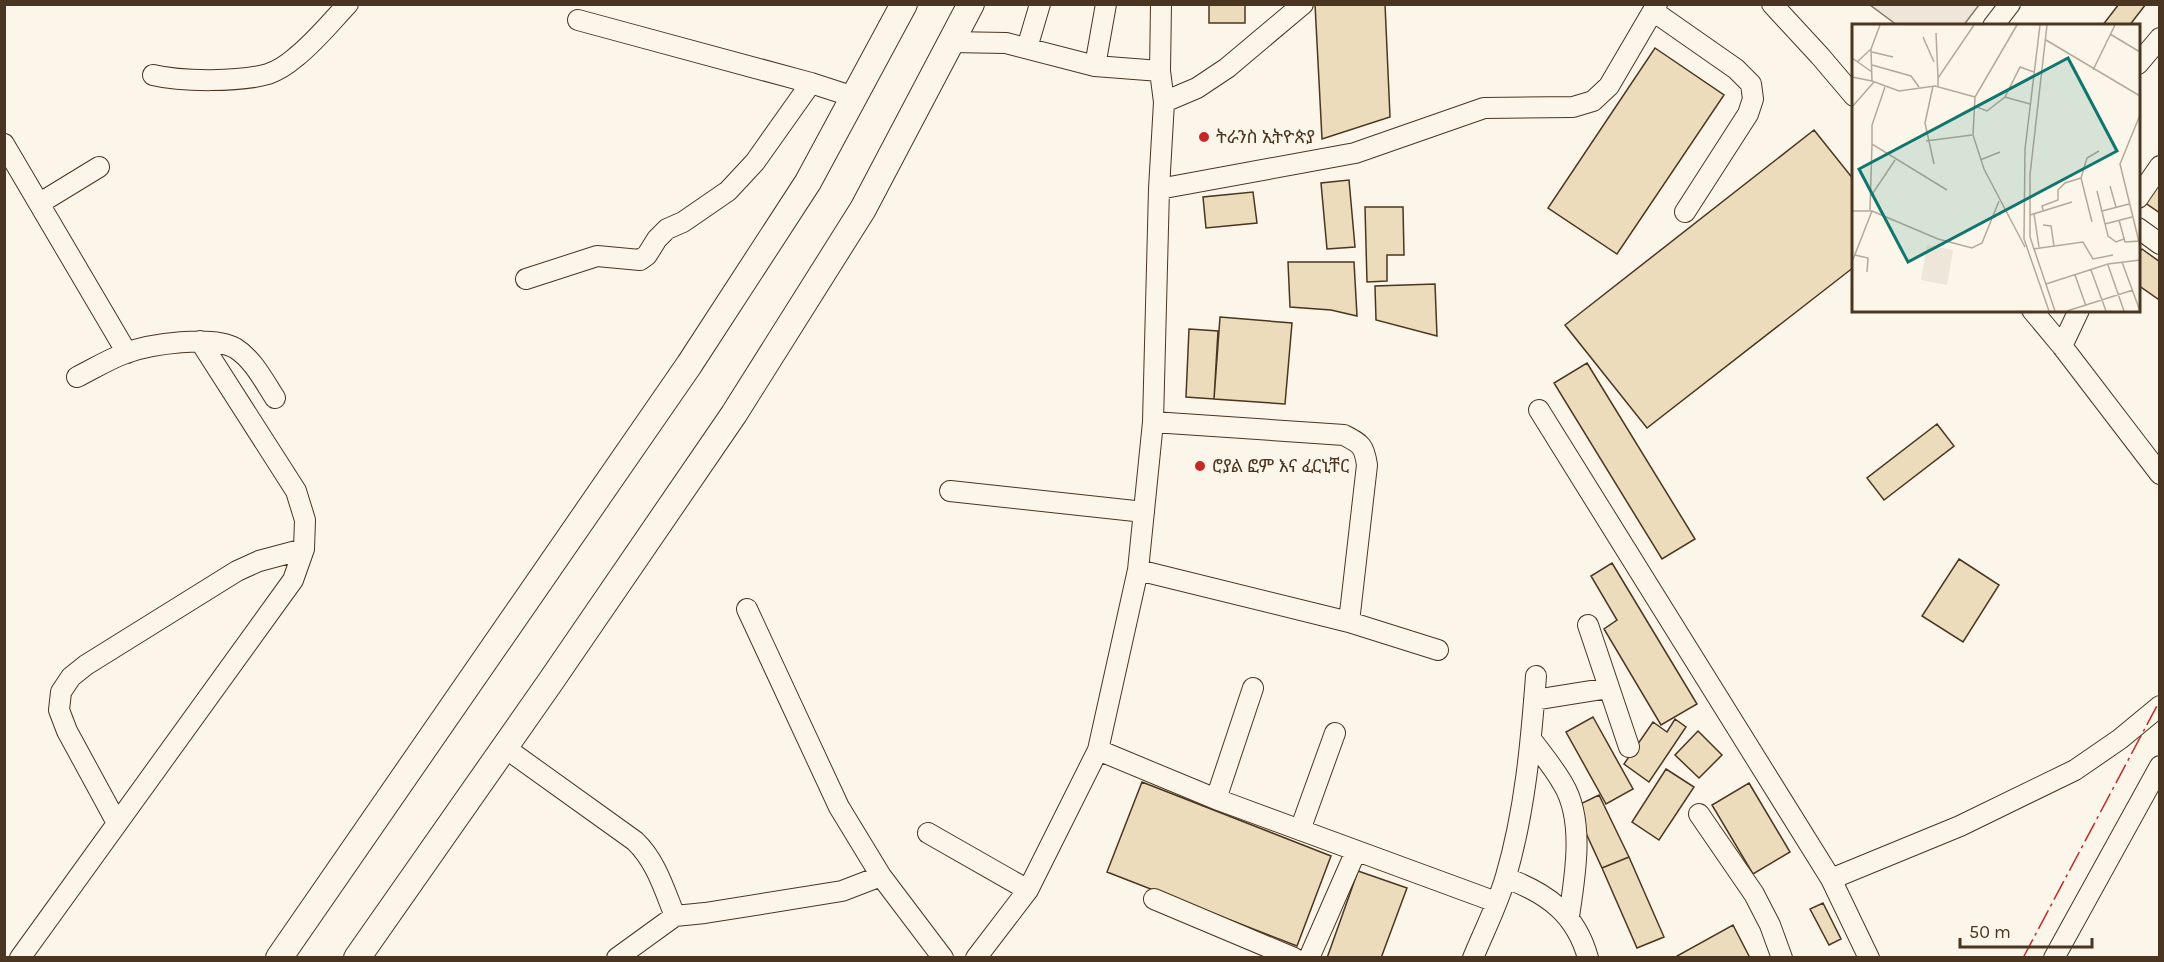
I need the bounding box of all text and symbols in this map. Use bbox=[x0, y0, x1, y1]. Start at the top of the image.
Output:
inset map bbox=[1852, 24, 2140, 312]
place label: ትራንስ ኢትዮጵያ bbox=[1216, 126, 1315, 148]
marker: ትራንስ ኢትዮጵያ bbox=[1197, 130, 1211, 144]
place label: ሮያል ፎም እና ፈርኒቸር bbox=[1212, 455, 1349, 477]
marker: ሮያል ፎም እና ፈርኒቸር bbox=[1193, 459, 1207, 473]
scale bar bbox=[1960, 911, 2092, 949]
text: 50 m bbox=[1969, 921, 2011, 943]

